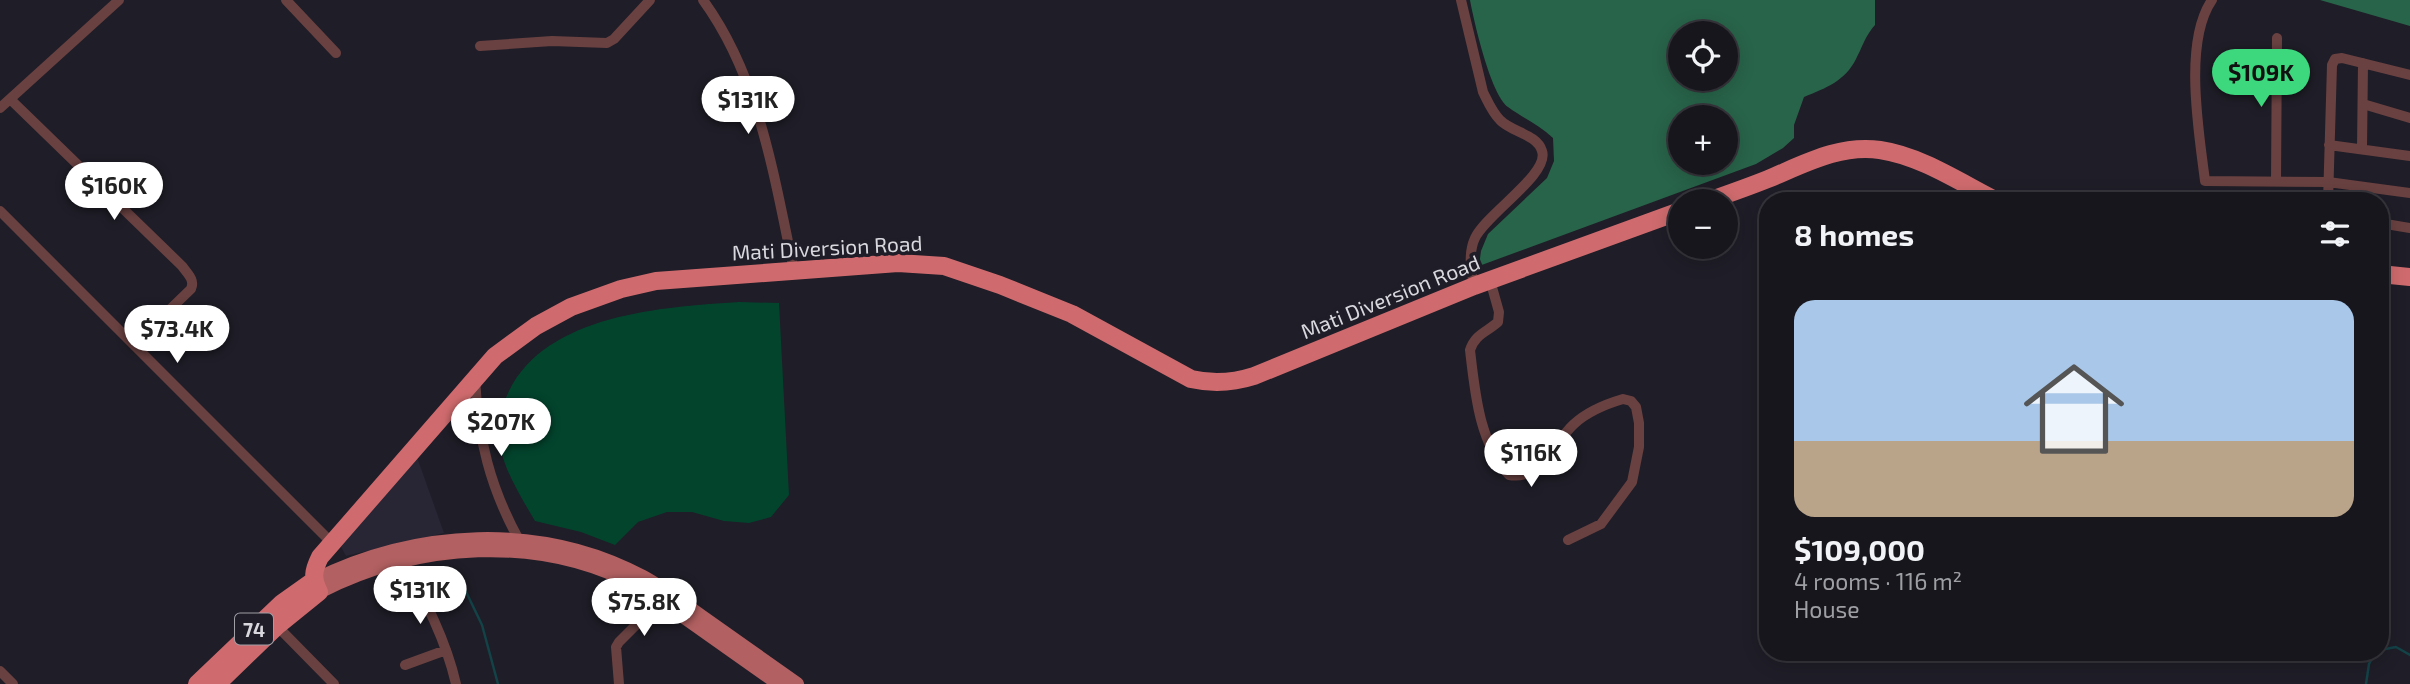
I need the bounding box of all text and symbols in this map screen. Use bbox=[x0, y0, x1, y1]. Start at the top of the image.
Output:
map controls bbox=[1668, 21, 1738, 259]
button: locate bbox=[1668, 21, 1738, 91]
pin: $109K bbox=[2212, 50, 2310, 109]
text: $109K bbox=[2228, 58, 2294, 86]
pin: $131K bbox=[699, 76, 797, 136]
text: $131K bbox=[718, 85, 778, 113]
button: + bbox=[1668, 105, 1738, 175]
pin: $160K bbox=[65, 162, 163, 222]
text: $160K bbox=[81, 171, 147, 199]
button: − bbox=[1668, 189, 1738, 259]
icon: filters bbox=[2316, 215, 2354, 253]
text: 8 homes bbox=[1794, 216, 1914, 252]
street label: Mati Diversion Road bbox=[731, 230, 923, 264]
street label: Mati Diversion Road bbox=[1297, 249, 1483, 343]
pin: $73.4K bbox=[120, 306, 234, 365]
text: $73.4K bbox=[140, 314, 214, 342]
icon: home bbox=[2011, 346, 2137, 472]
pin: $207K bbox=[452, 398, 550, 458]
text: $207K bbox=[467, 407, 535, 435]
pin: $116K bbox=[1482, 430, 1580, 489]
text: $116K bbox=[1500, 438, 1562, 466]
text: $109,000 bbox=[1794, 531, 1925, 567]
pin: $131K bbox=[371, 566, 469, 626]
text: 4 rooms · 116 m² bbox=[1794, 567, 1962, 595]
text: $131K bbox=[390, 575, 450, 603]
pin: $75.8K bbox=[587, 578, 701, 638]
text: $75.8K bbox=[608, 587, 680, 615]
text: House bbox=[1794, 595, 1860, 623]
road number: 74 bbox=[235, 614, 273, 644]

